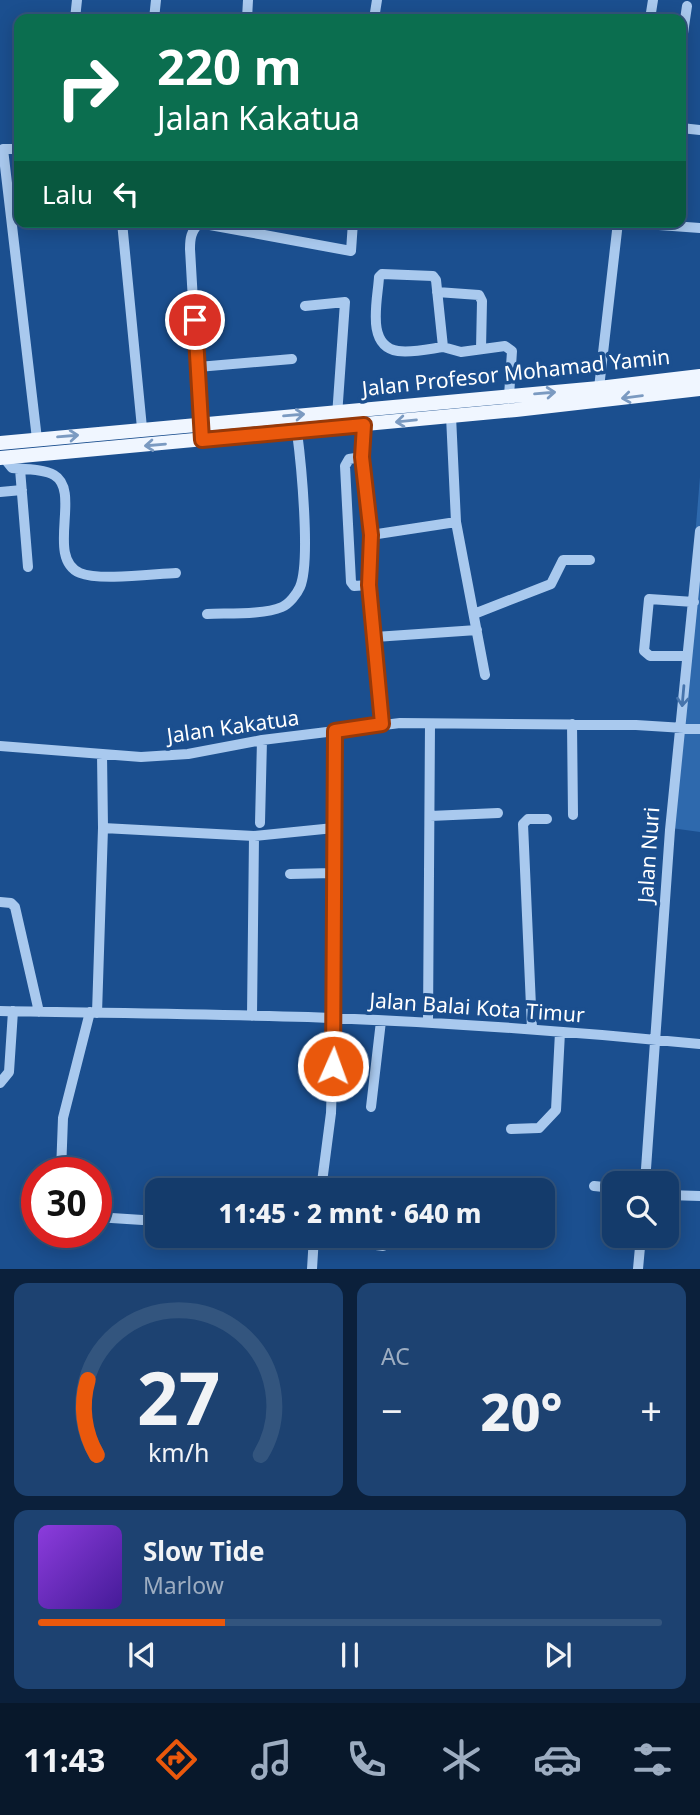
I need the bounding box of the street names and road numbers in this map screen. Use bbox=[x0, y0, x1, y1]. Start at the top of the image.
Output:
street label: Jalan Profesor Mohamad Yamin bbox=[358, 342, 671, 402]
street label: Jalan Kakatua bbox=[163, 703, 301, 749]
street label: Jalan Nuri bbox=[631, 806, 665, 906]
street label: Jalan Balai Kota Timur bbox=[367, 985, 586, 1029]

